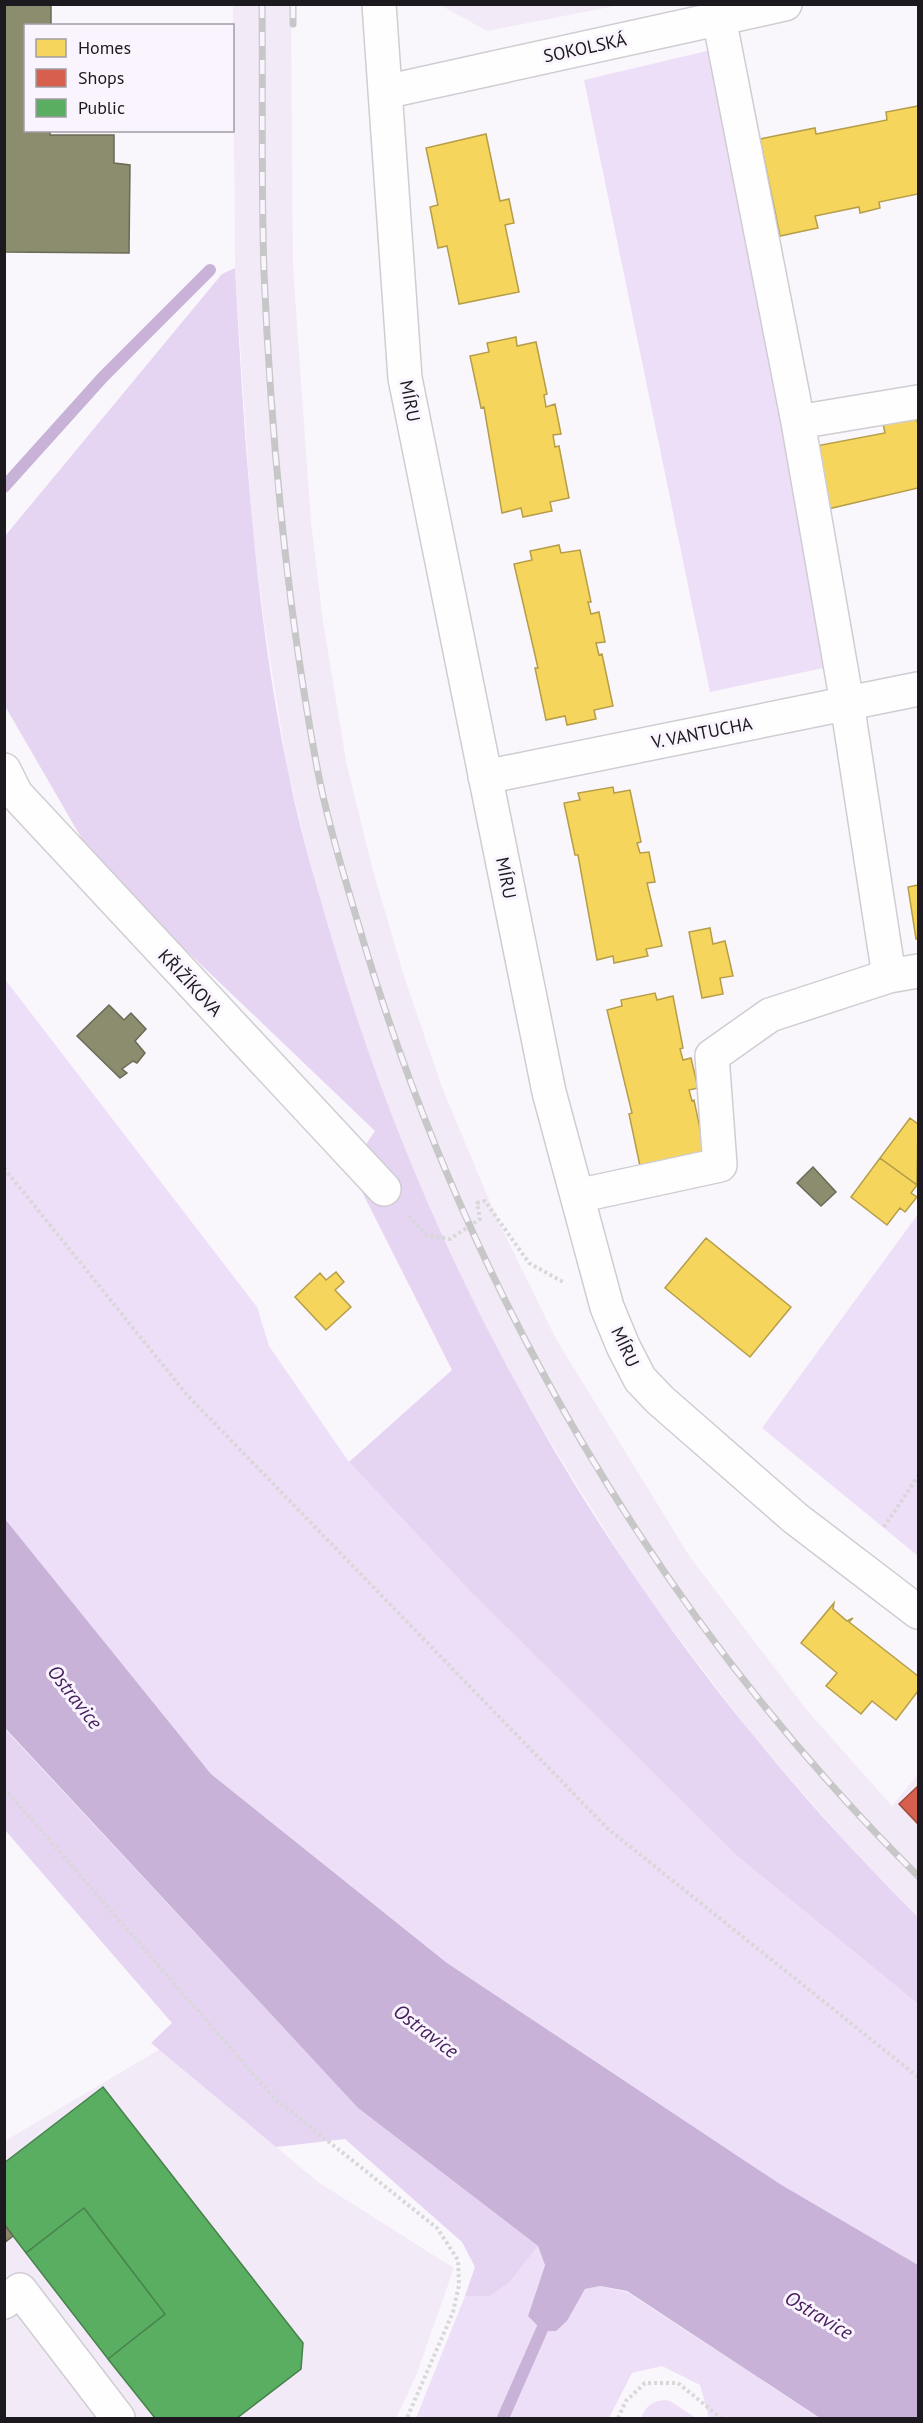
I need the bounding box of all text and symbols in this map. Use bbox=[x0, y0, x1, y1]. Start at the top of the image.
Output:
legend bbox=[24, 24, 234, 132]
street label: SOKOLSKÁ bbox=[541, 27, 629, 68]
text: Homes bbox=[78, 36, 131, 59]
text: Shops bbox=[78, 66, 124, 89]
text: Public bbox=[78, 96, 125, 119]
street label: MÍRU bbox=[395, 378, 426, 424]
street label: V. VANTUCHA bbox=[649, 711, 755, 754]
street label: MÍRU bbox=[491, 855, 522, 901]
street label: KŘIŽÍKOVA bbox=[153, 944, 228, 1022]
street label: MÍRU bbox=[606, 1323, 645, 1371]
water label: Ostravice bbox=[42, 1660, 109, 1735]
water label: Ostravice bbox=[388, 1998, 464, 2064]
water label: Ostravice bbox=[780, 2285, 858, 2346]

